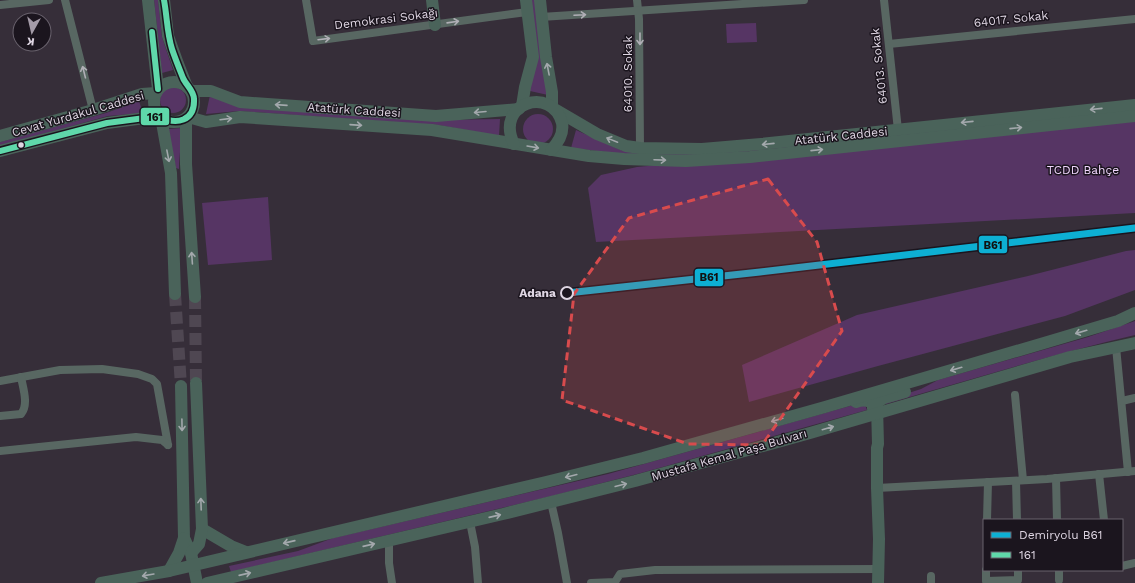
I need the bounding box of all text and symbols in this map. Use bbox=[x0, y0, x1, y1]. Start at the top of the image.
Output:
street label: Demokrasi Sokağı bbox=[333, 6, 439, 32]
street label: 64017. Sokak bbox=[973, 8, 1049, 30]
one-way arrow bbox=[573, 11, 586, 18]
north arrow bbox=[12, 12, 52, 52]
one-way arrow bbox=[446, 18, 459, 26]
street label: 64013. Sokak bbox=[868, 27, 890, 105]
one-way arrow bbox=[636, 32, 644, 45]
text: K bbox=[26, 34, 35, 48]
one-way arrow bbox=[317, 35, 330, 43]
street label: 64010. Sokak bbox=[621, 36, 635, 112]
one-way arrow bbox=[544, 63, 552, 76]
one-way arrow bbox=[79, 66, 87, 79]
street label: Cevat Yurdakul Caddesi bbox=[10, 88, 146, 140]
street label: Atatürk Caddesi bbox=[307, 100, 401, 120]
one-way arrow bbox=[275, 101, 288, 108]
one-way arrow bbox=[1090, 105, 1103, 112]
line badge: 161 bbox=[140, 107, 170, 126]
one-way arrow bbox=[474, 108, 487, 116]
text: 161 bbox=[147, 111, 163, 124]
one-way arrow bbox=[219, 115, 232, 123]
one-way arrow bbox=[961, 119, 974, 126]
one-way arrow bbox=[349, 121, 362, 128]
street label: Atatürk Caddesi bbox=[794, 124, 888, 148]
one-way arrow bbox=[1009, 125, 1022, 132]
one-way arrow bbox=[606, 136, 618, 143]
unlabelled marker bbox=[16, 140, 26, 150]
one-way arrow bbox=[762, 140, 775, 147]
one-way arrow bbox=[526, 143, 539, 151]
one-way arrow bbox=[810, 146, 823, 154]
one-way arrow bbox=[164, 149, 172, 162]
one-way arrow bbox=[653, 156, 666, 164]
park label: TCDD Bahçe bbox=[1047, 163, 1119, 177]
line badge: B61 bbox=[978, 235, 1008, 254]
text: B61 bbox=[984, 239, 1002, 252]
one-way arrow bbox=[188, 252, 196, 265]
line badge: B61 bbox=[694, 268, 724, 287]
text: B61 bbox=[700, 271, 718, 284]
place label: Adana bbox=[519, 286, 556, 300]
marker: Adana bbox=[560, 286, 574, 300]
one-way arrow bbox=[1074, 329, 1087, 336]
one-way arrow bbox=[950, 366, 963, 373]
one-way arrow bbox=[771, 417, 784, 424]
one-way arrow bbox=[178, 418, 186, 431]
one-way arrow bbox=[821, 424, 834, 431]
street label: Mustafa Kemal Paşa Bulvarı bbox=[650, 426, 808, 484]
one-way arrow bbox=[564, 473, 577, 480]
one-way arrow bbox=[615, 480, 628, 488]
one-way arrow bbox=[197, 498, 205, 511]
one-way arrow bbox=[488, 511, 501, 519]
legend bbox=[983, 519, 1123, 571]
text: Demiryolu B61 bbox=[1019, 528, 1102, 542]
one-way arrow bbox=[282, 539, 295, 547]
one-way arrow bbox=[362, 541, 375, 549]
text: 161 bbox=[1019, 548, 1036, 562]
one-way arrow bbox=[238, 570, 251, 578]
one-way arrow bbox=[142, 571, 155, 579]

